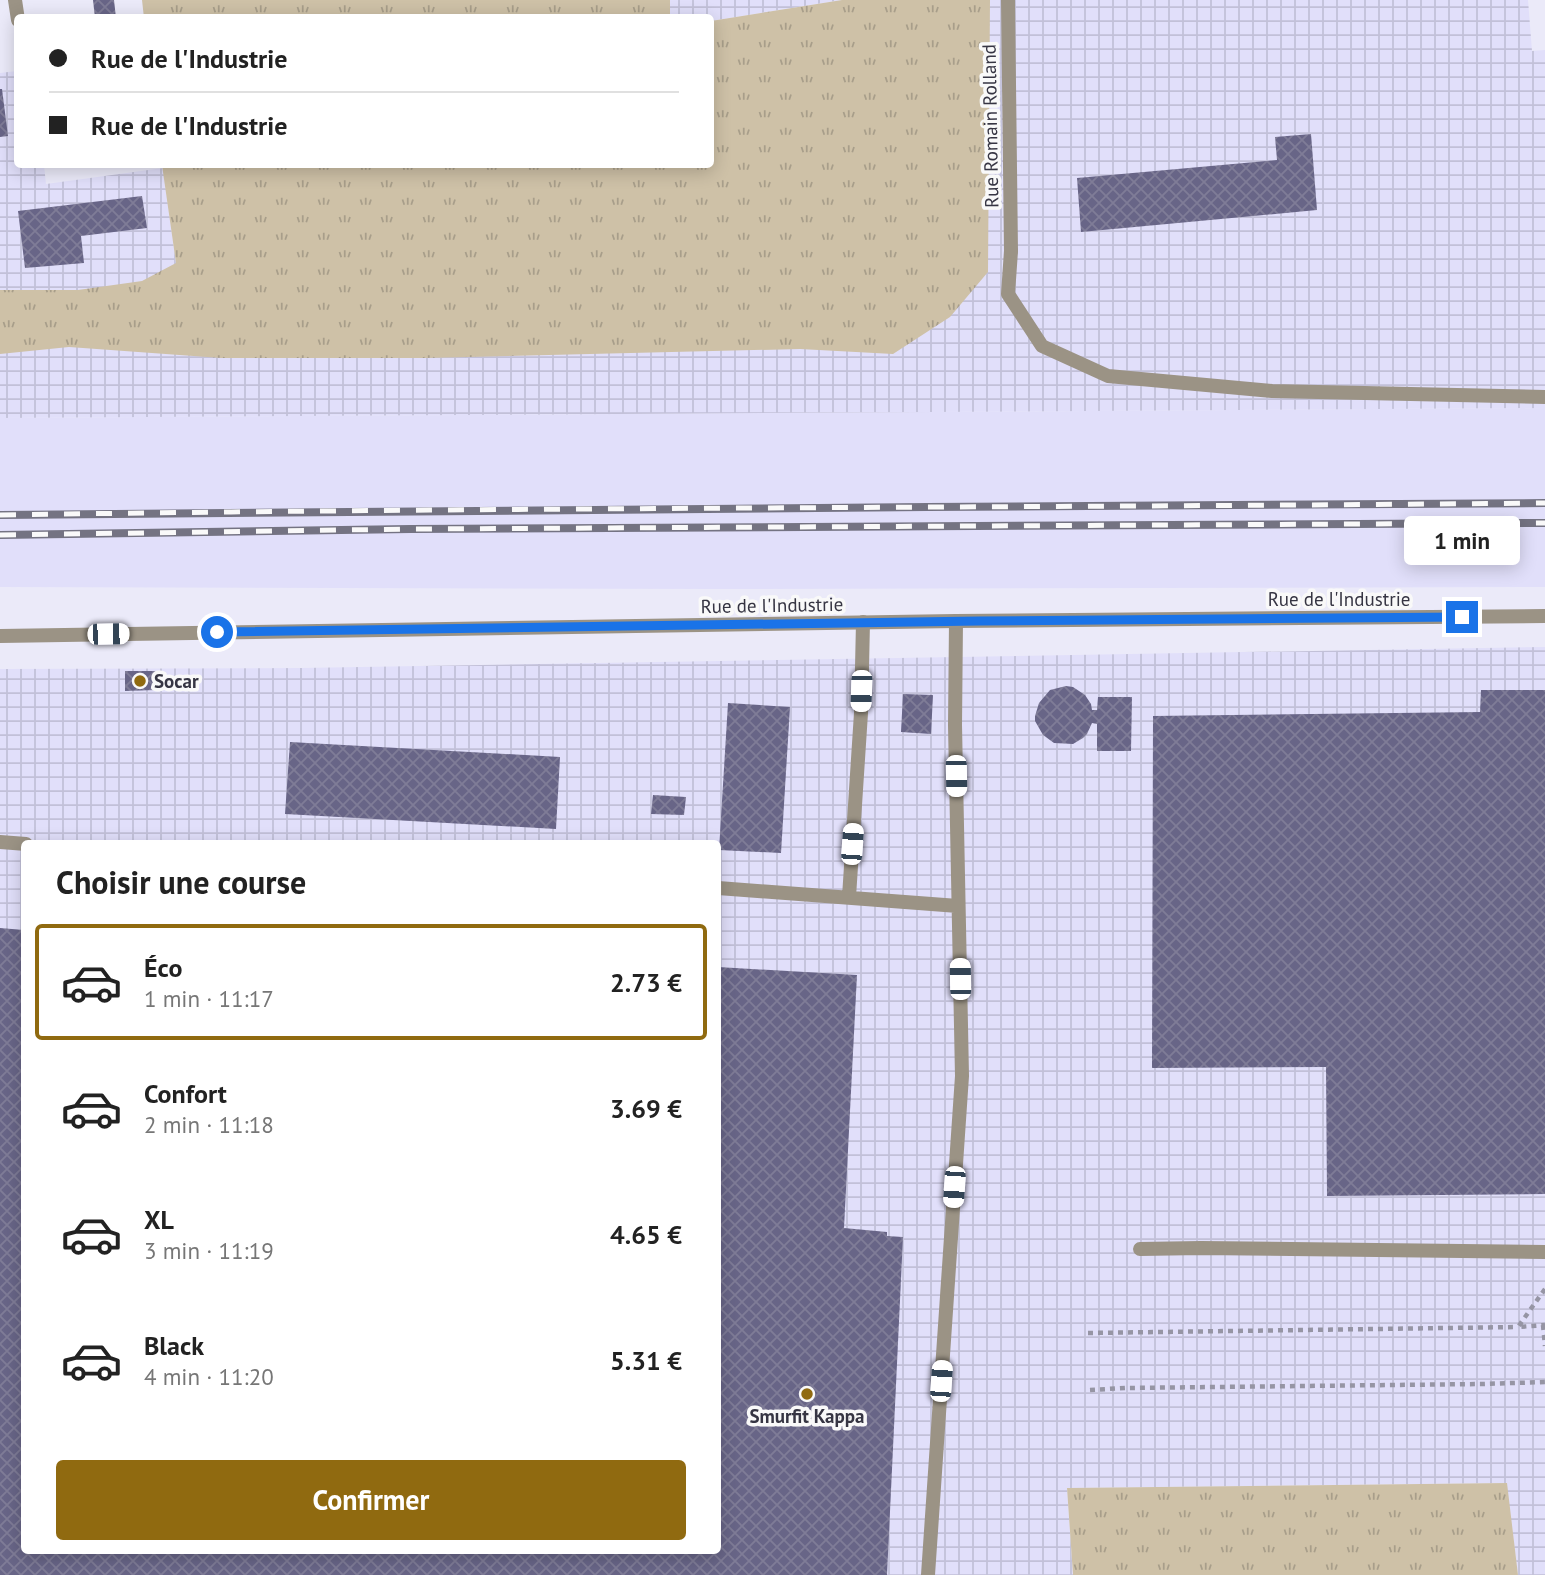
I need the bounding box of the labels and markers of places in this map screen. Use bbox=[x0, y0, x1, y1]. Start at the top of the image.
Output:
place label: Socar bbox=[154, 669, 199, 693]
marker: Socar bbox=[132, 673, 148, 689]
marker: Smurfit Kappa bbox=[799, 1386, 815, 1402]
place label: Smurfit Kappa bbox=[750, 1404, 864, 1428]

